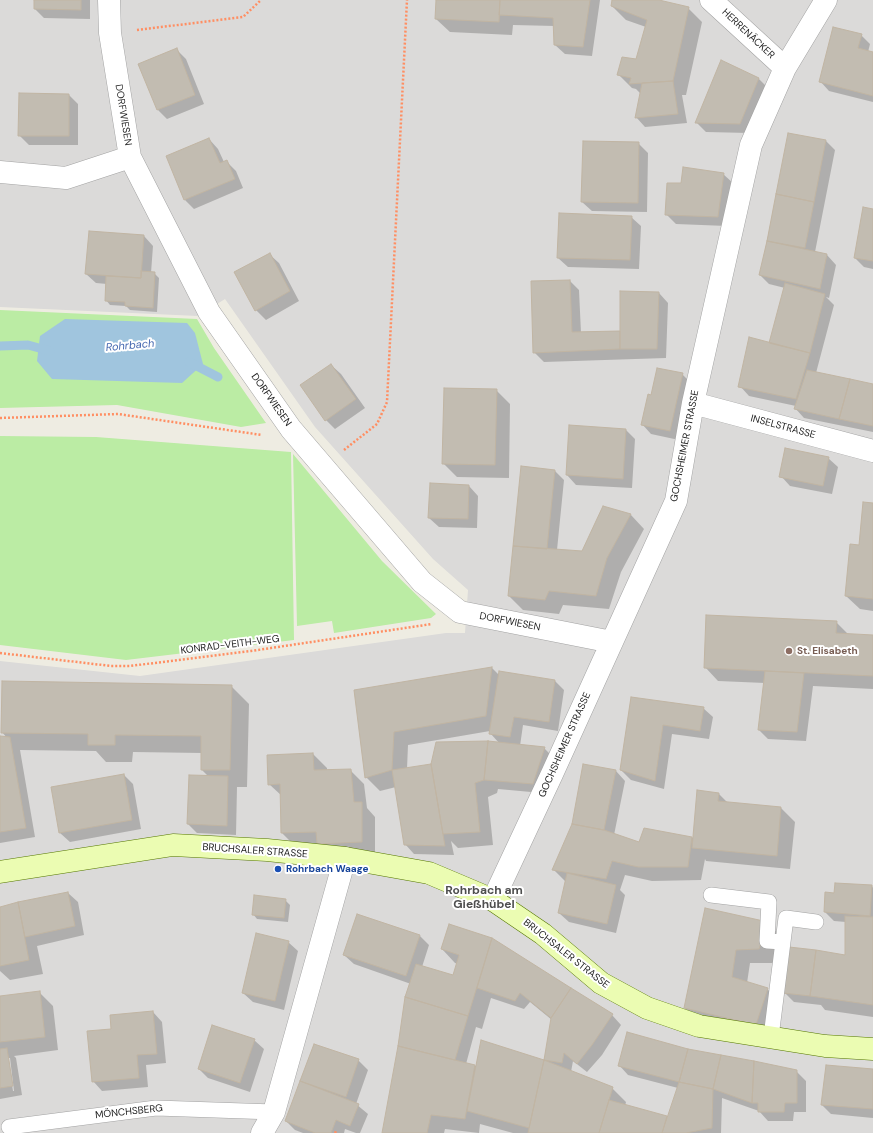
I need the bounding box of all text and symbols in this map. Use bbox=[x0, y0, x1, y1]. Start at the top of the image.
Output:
street label: HERRENÄCKER bbox=[719, 7, 777, 61]
street label: DORFWIESEN bbox=[112, 83, 134, 147]
water label: Rohrbach bbox=[105, 337, 155, 355]
street label: DORFWIESEN bbox=[248, 371, 294, 429]
street label: GOCHSHEIMER STRASSE bbox=[668, 389, 702, 503]
street label: INSELSTRASSE bbox=[749, 413, 817, 441]
street label: DORFWIESEN bbox=[478, 610, 542, 634]
street label: KONRAD-VEITH-WEG bbox=[180, 633, 280, 657]
place label: St. Elisabeth bbox=[797, 645, 858, 657]
marker: St. Elisabeth bbox=[784, 646, 794, 656]
street label: GOCHSHEIMER STRASSE bbox=[536, 691, 594, 799]
street label: BRUCHSALER STRASSE bbox=[202, 841, 308, 861]
place label: Rohrbach Waage bbox=[286, 863, 368, 875]
marker: Rohrbach Waage bbox=[273, 864, 283, 874]
district label: Rohrbach am Gießhübel bbox=[445, 884, 523, 912]
street label: BRUCHSALER STRASSE bbox=[521, 917, 611, 991]
street label: MÖNCHSBERG bbox=[95, 1102, 163, 1122]

